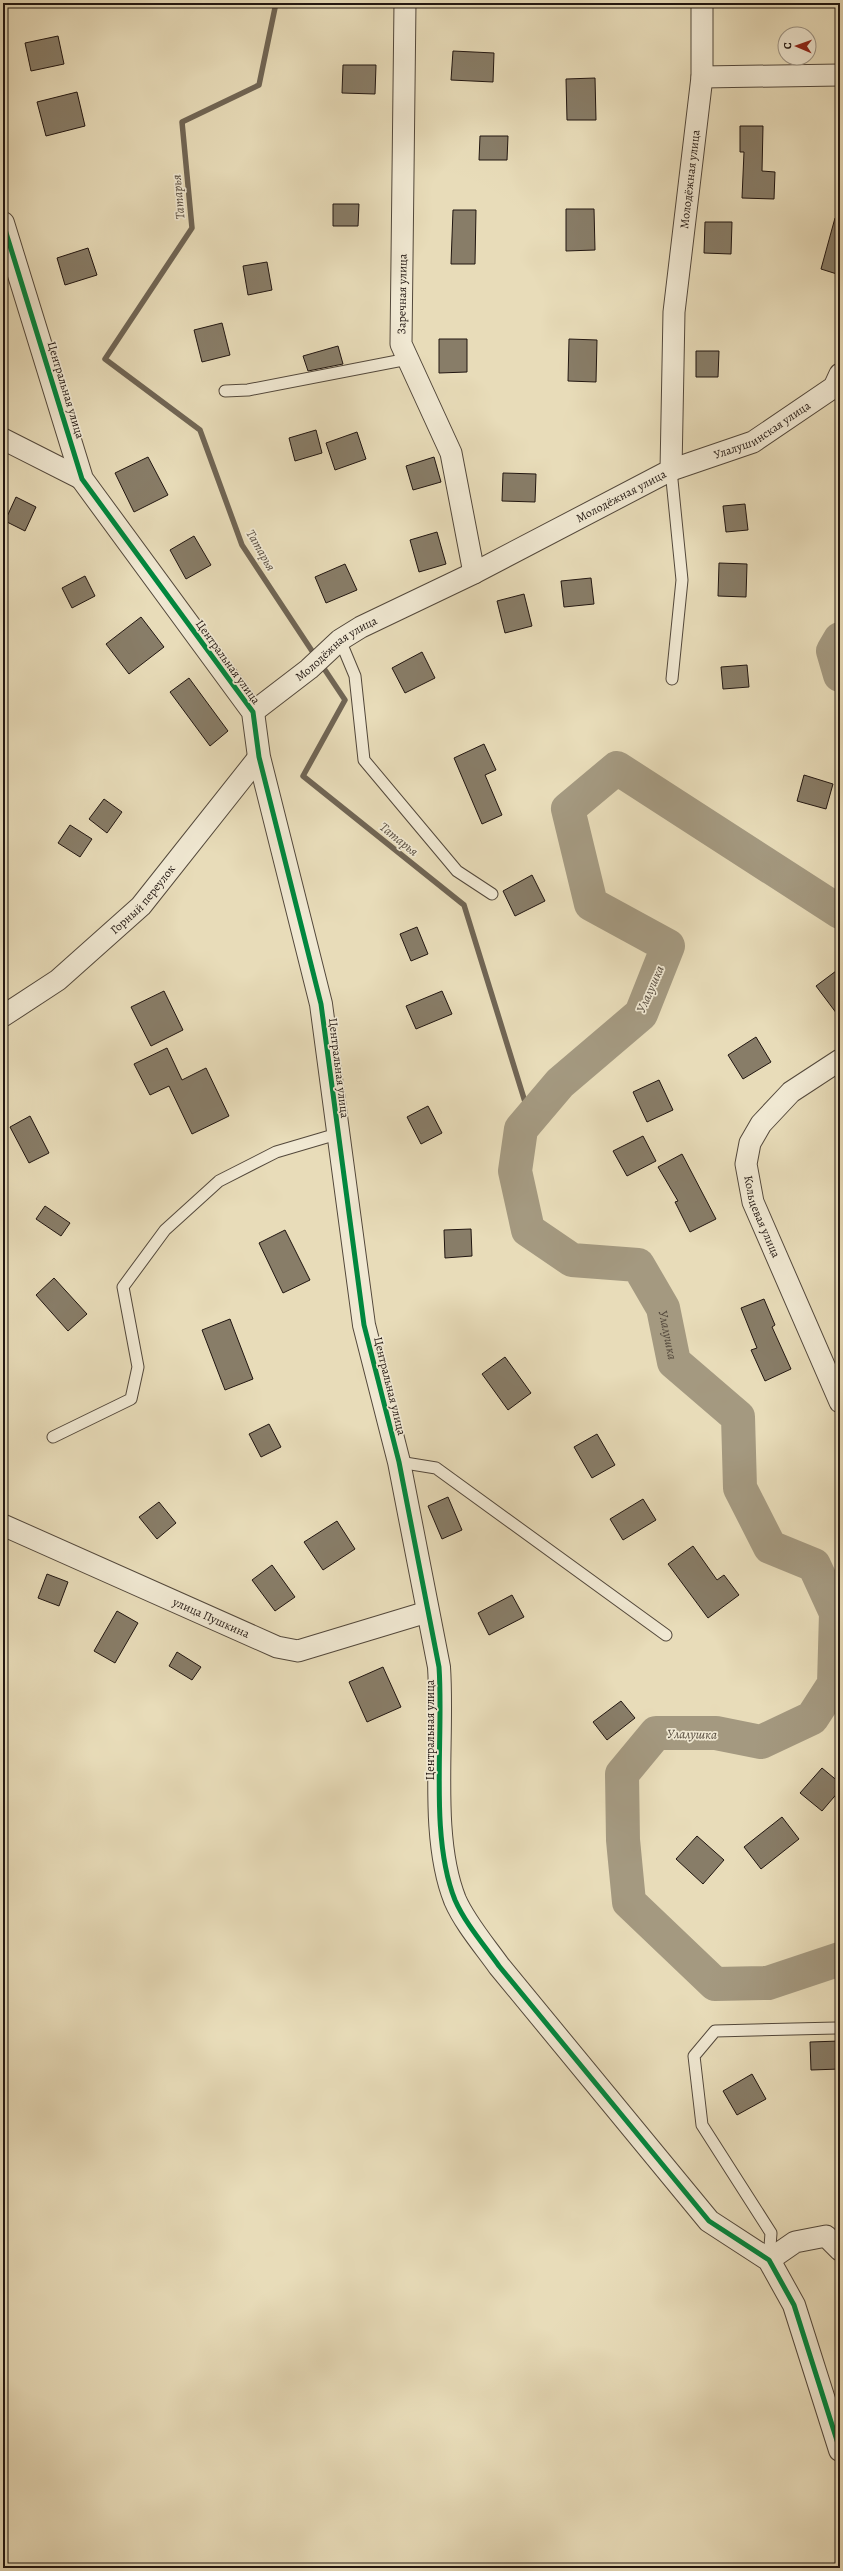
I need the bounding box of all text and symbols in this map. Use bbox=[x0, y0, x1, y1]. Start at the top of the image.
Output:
north arrow bbox=[777, 26, 817, 66]
text: С bbox=[780, 42, 795, 49]
street label: Молодёжная улица bbox=[676, 128, 704, 230]
water label: Татарья bbox=[168, 174, 188, 220]
street label: Заречная улица bbox=[393, 253, 411, 335]
street label: Центральная улица bbox=[44, 340, 89, 441]
street label: Улалушинская улица bbox=[712, 397, 814, 463]
street label: Молодёжная улица bbox=[573, 466, 669, 526]
water label: Татарья bbox=[242, 526, 280, 574]
street label: Молодёжная улица bbox=[292, 612, 380, 685]
street label: Центральная улица bbox=[192, 617, 264, 708]
water label: Татарья bbox=[376, 818, 422, 860]
street label: Горный переулок bbox=[107, 861, 179, 938]
water label: Улалушка bbox=[632, 963, 668, 1015]
street label: Центральная улица bbox=[325, 1017, 353, 1119]
street label: Кольцевая улица bbox=[740, 1174, 784, 1261]
water label: Улалушка bbox=[655, 1308, 682, 1361]
street label: Центральная улица bbox=[370, 1335, 410, 1437]
street label: улица Пушкина bbox=[170, 1593, 253, 1642]
street label: Центральная улица bbox=[422, 1679, 438, 1780]
water label: Улалушка bbox=[667, 1725, 717, 1743]

